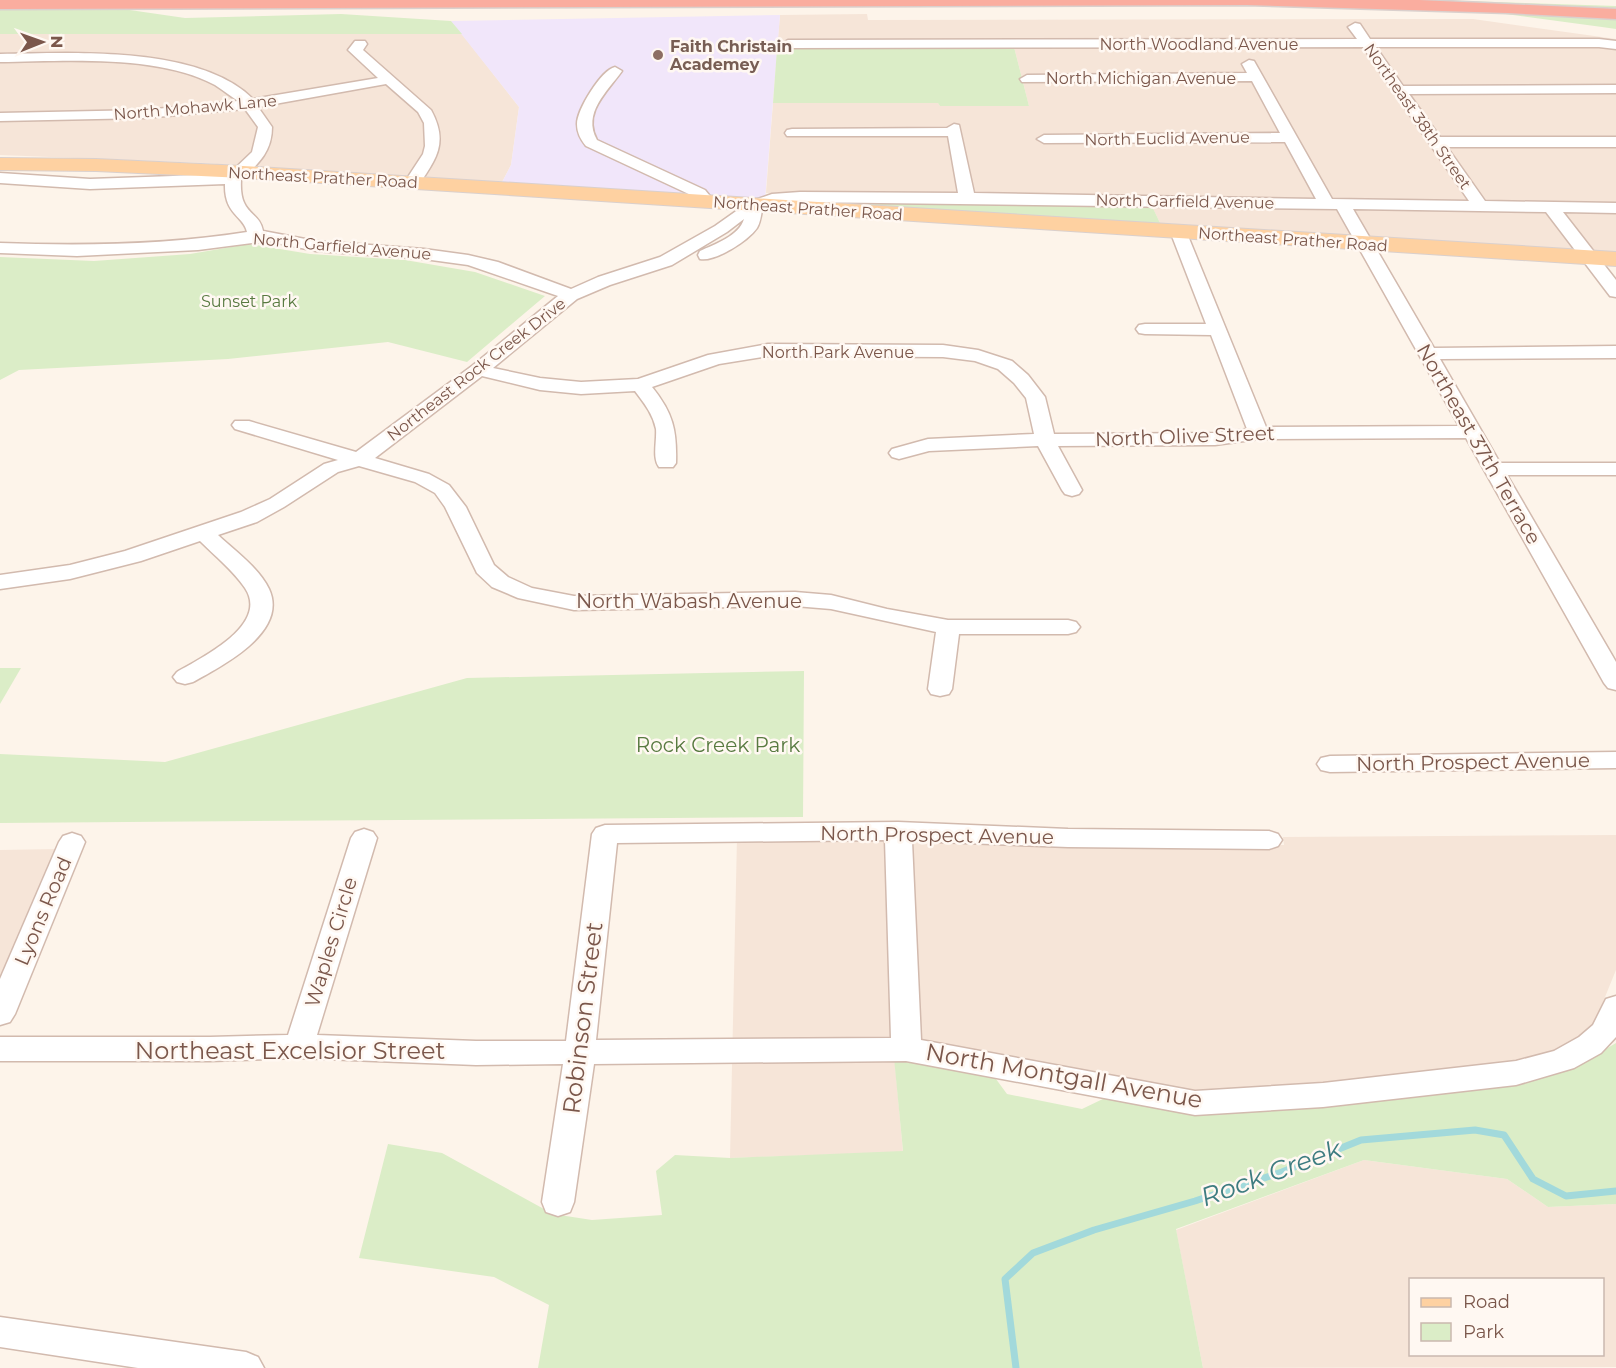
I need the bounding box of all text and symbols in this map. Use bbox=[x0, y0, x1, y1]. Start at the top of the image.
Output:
north arrow bbox=[12, 12, 72, 72]
text: N bbox=[47, 35, 66, 48]
street label: North Woodland Avenue bbox=[1100, 35, 1299, 54]
place label: Faith Christain Academey bbox=[669, 37, 792, 74]
street label: Northeast 38th Street bbox=[1360, 40, 1475, 193]
marker: Faith Christain Academey bbox=[651, 48, 665, 62]
street label: North Michigan Avenue bbox=[1046, 69, 1236, 88]
street label: North Mohawk Lane bbox=[113, 91, 277, 124]
street label: North Euclid Avenue bbox=[1084, 128, 1250, 149]
street label: Northeast Prather Road bbox=[228, 163, 418, 192]
street label: North Garfield Avenue bbox=[1095, 190, 1275, 213]
street label: Northeast Prather Road bbox=[712, 192, 903, 225]
street label: Northeast Prather Road bbox=[1197, 223, 1388, 256]
street label: North Garfield Avenue bbox=[252, 229, 432, 264]
park label: Sunset Park bbox=[201, 292, 297, 311]
street label: Northeast Rock Creek Drive bbox=[383, 294, 569, 445]
street label: Northeast 37th Terrace bbox=[1412, 340, 1546, 548]
street label: North Park Avenue bbox=[762, 343, 914, 362]
street label: North Olive Street bbox=[1095, 421, 1275, 451]
street label: North Wabash Avenue bbox=[576, 589, 802, 613]
park label: Rock Creek Park bbox=[636, 733, 800, 757]
street label: North Prospect Avenue bbox=[1356, 748, 1590, 776]
street label: North Prospect Avenue bbox=[820, 821, 1054, 849]
street label: Lyons Road bbox=[9, 853, 77, 969]
street label: Waples Circle bbox=[300, 874, 362, 1010]
street label: Robinson Street bbox=[556, 920, 609, 1116]
street label: Northeast Excelsior Street bbox=[135, 1036, 446, 1065]
street label: North Montgall Avenue bbox=[923, 1037, 1205, 1114]
water label: Rock Creek bbox=[1196, 1132, 1347, 1213]
legend bbox=[1409, 1278, 1604, 1356]
text: Road bbox=[1463, 1291, 1510, 1313]
text: Park bbox=[1463, 1321, 1504, 1343]

